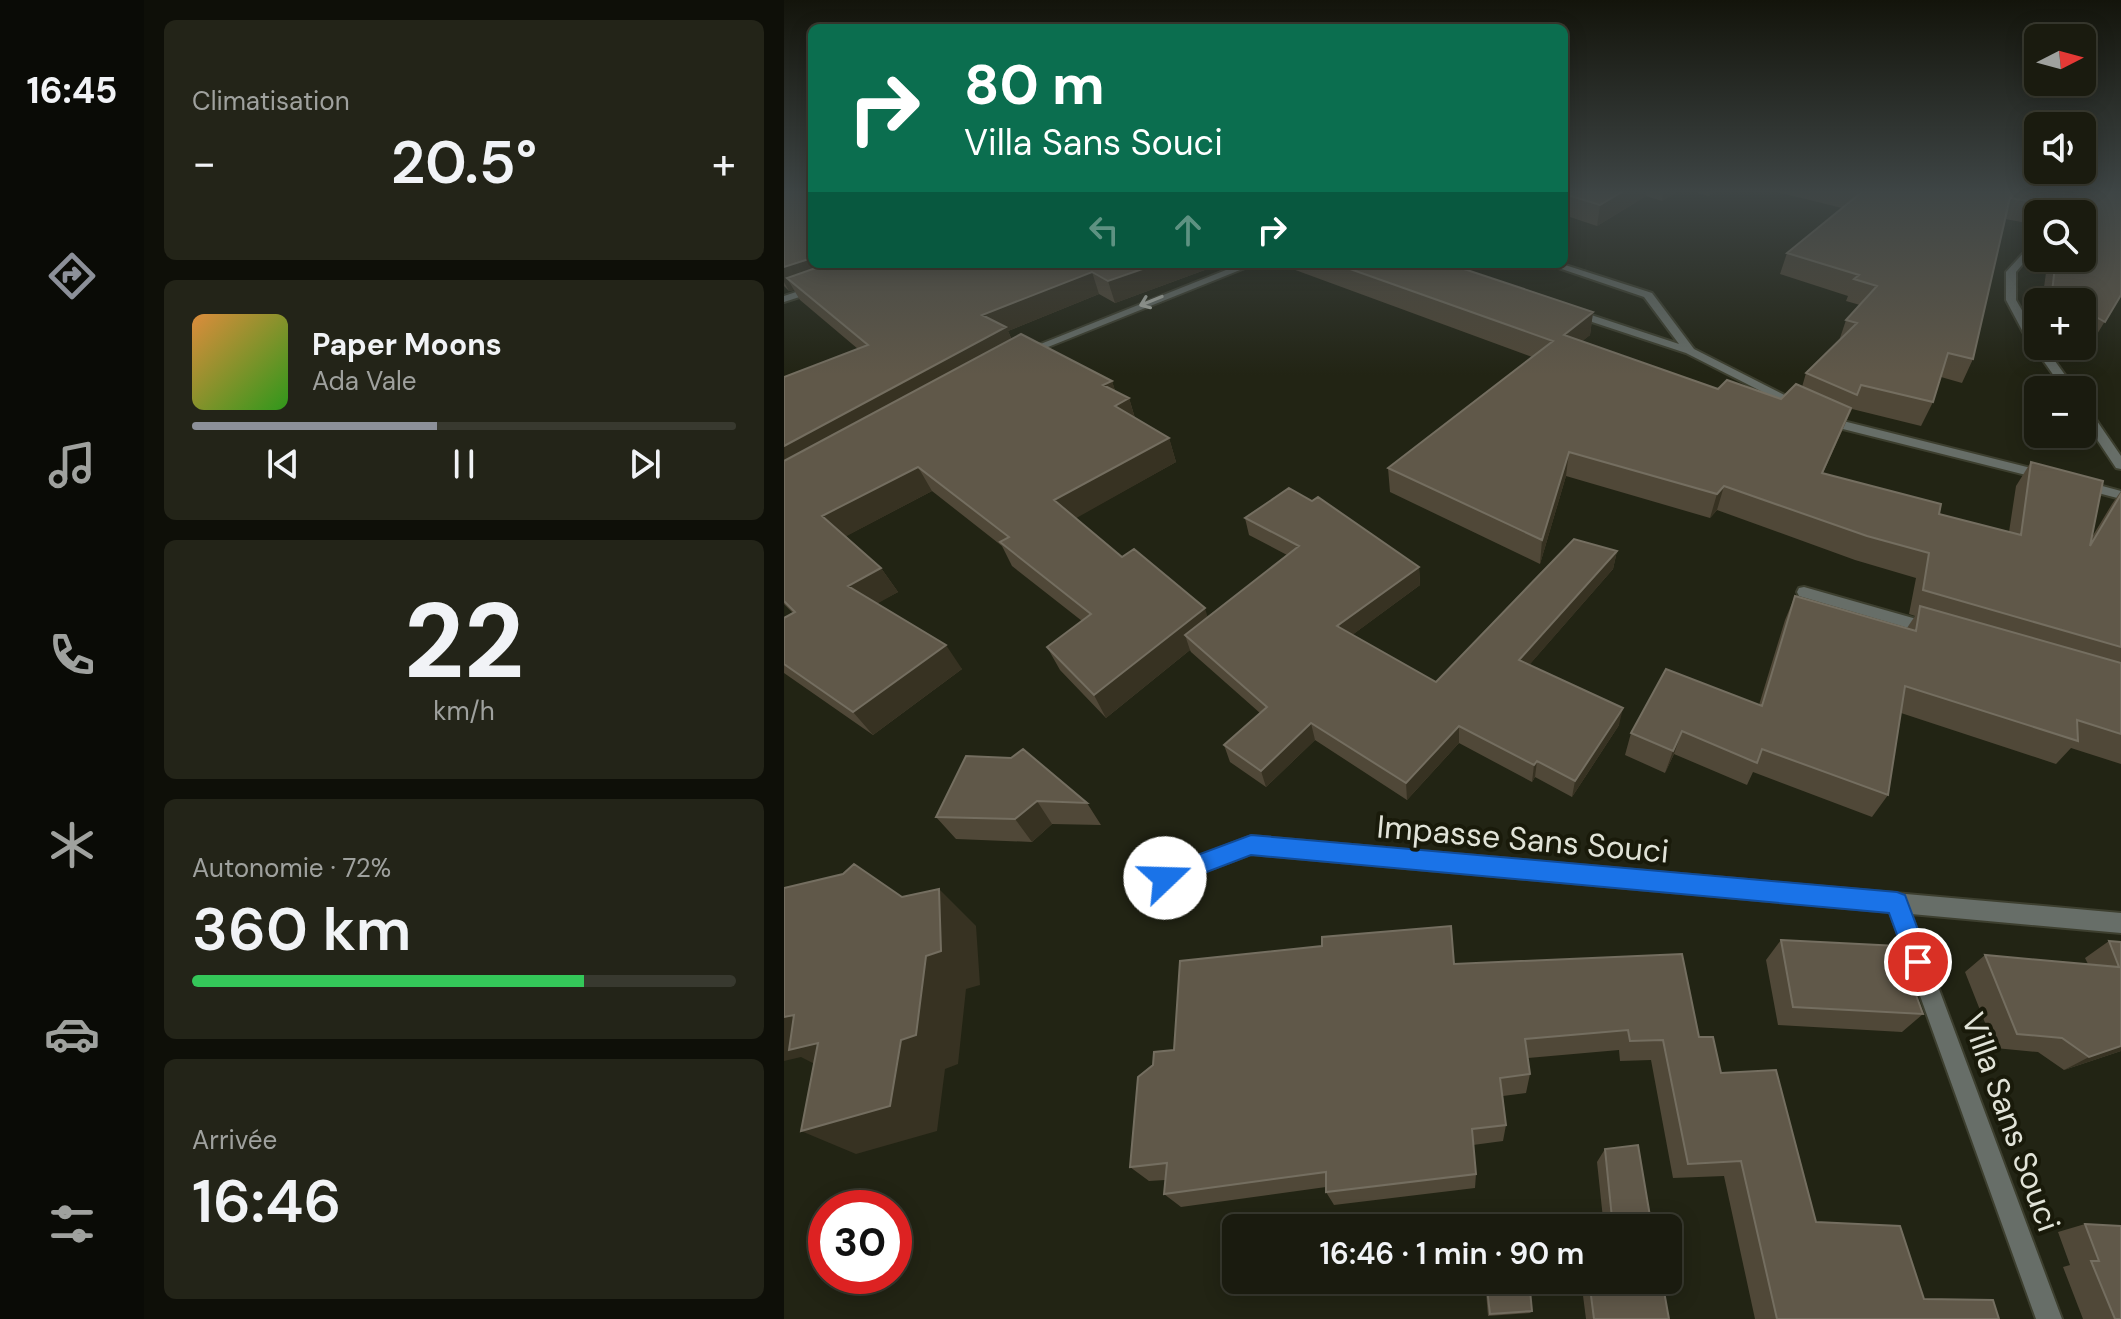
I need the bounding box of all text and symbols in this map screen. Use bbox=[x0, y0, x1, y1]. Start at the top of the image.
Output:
north arrow bbox=[2024, 24, 2096, 96]
map controls bbox=[2024, 24, 2096, 448]
text: 80 m bbox=[964, 48, 1105, 121]
icon: right bbox=[832, 56, 936, 160]
text: 16:45 bbox=[27, 67, 117, 114]
text: Climatisation bbox=[192, 84, 350, 118]
button: sound bbox=[2024, 112, 2096, 184]
text: Villa Sans Souci bbox=[964, 119, 1223, 166]
text: 20.5° bbox=[391, 123, 537, 202]
text: − bbox=[192, 134, 216, 192]
text: + bbox=[712, 134, 736, 192]
button: search bbox=[2024, 200, 2096, 272]
icon: left bbox=[1082, 208, 1126, 252]
icon: ahead bbox=[1166, 208, 1210, 252]
icon: right bbox=[1250, 208, 1294, 252]
icon: directions bbox=[44, 248, 100, 304]
button: + bbox=[2024, 288, 2096, 360]
one-way arrow bbox=[1139, 295, 1164, 310]
text: Paper Moons bbox=[312, 325, 502, 364]
text: Ada Vale bbox=[312, 364, 417, 398]
button: − bbox=[2024, 376, 2096, 448]
icon: music bbox=[44, 437, 100, 493]
icon: previous bbox=[261, 442, 305, 486]
icon: pause bbox=[442, 442, 486, 486]
icon: next bbox=[623, 442, 667, 486]
text: 22 bbox=[404, 574, 524, 709]
icon: phone bbox=[44, 627, 100, 683]
text: km/h bbox=[433, 694, 495, 728]
street label: Impasse Sans Souci bbox=[1375, 805, 1671, 873]
icon: climate bbox=[44, 817, 100, 873]
position arrow bbox=[1123, 836, 1207, 920]
text: Autonomie · 72% bbox=[192, 851, 391, 885]
text: 360 km bbox=[192, 890, 411, 969]
pin bbox=[1884, 928, 1952, 996]
icon: arrive bbox=[1896, 940, 1940, 984]
icon: car bbox=[44, 1006, 100, 1062]
street label: Villa Sans Souci bbox=[1952, 1007, 2070, 1237]
text: Arrivée bbox=[192, 1123, 277, 1157]
text: 16:46 bbox=[192, 1162, 341, 1241]
speed limit sign: 30 bbox=[808, 1190, 912, 1294]
icon: filters bbox=[44, 1196, 100, 1252]
text: 16:46 · 1 min · 90 m bbox=[1320, 1234, 1584, 1273]

